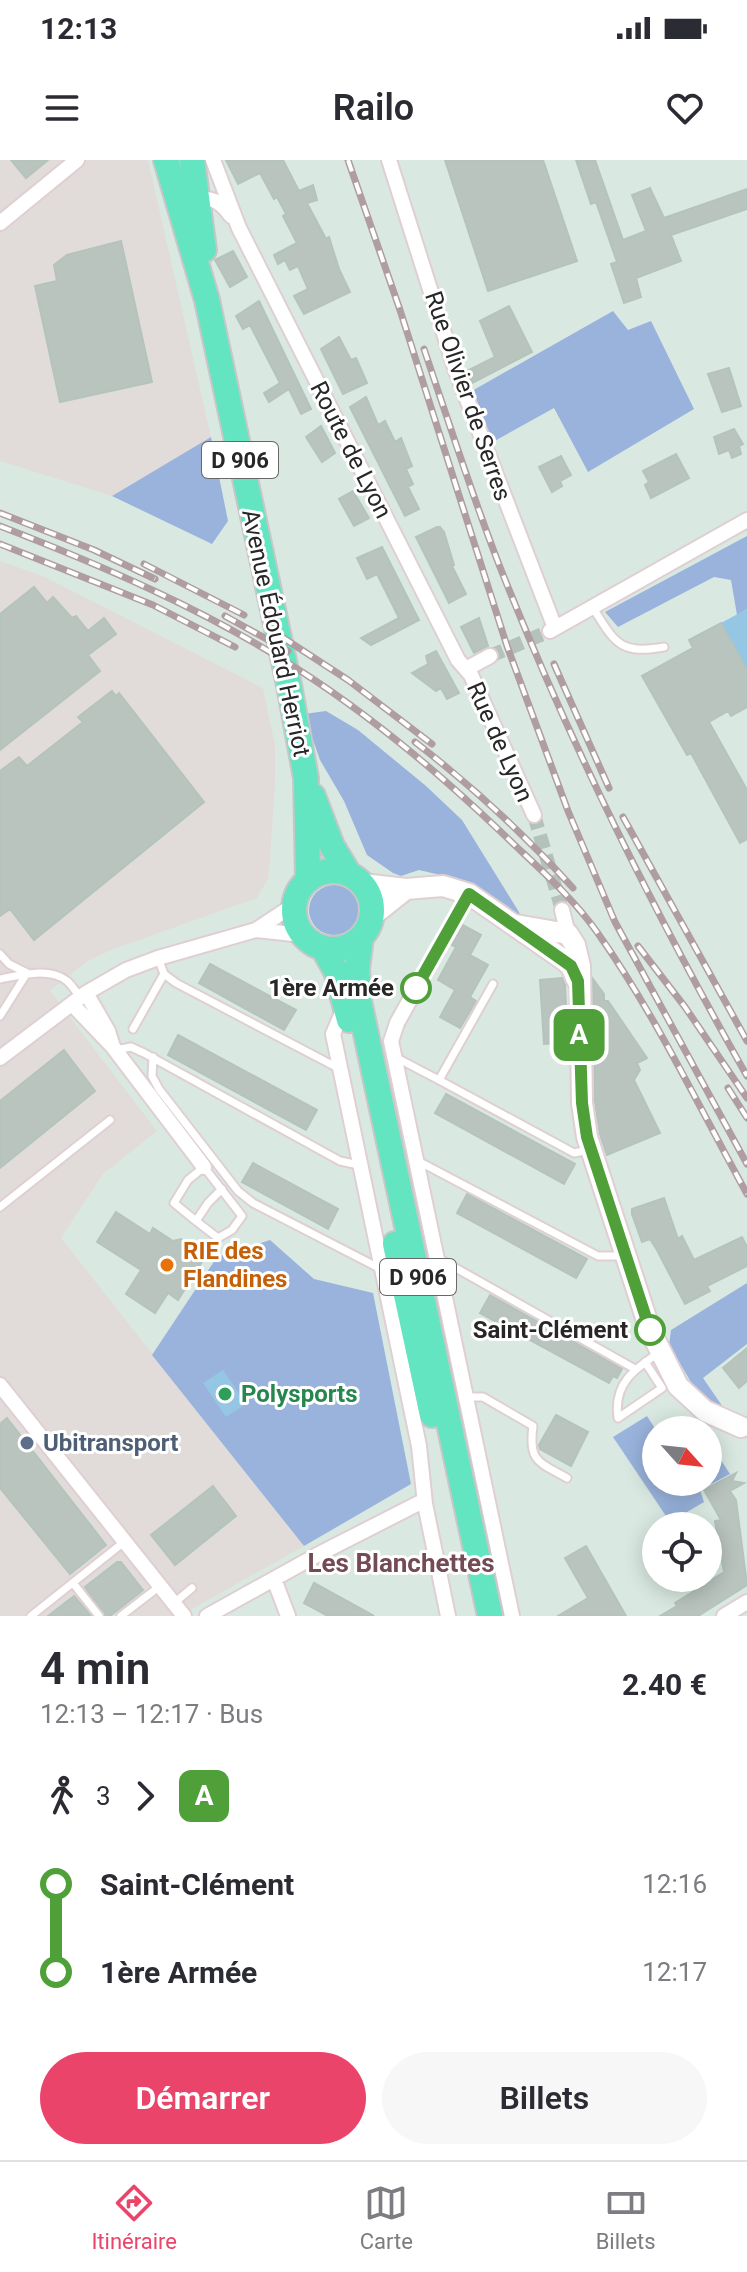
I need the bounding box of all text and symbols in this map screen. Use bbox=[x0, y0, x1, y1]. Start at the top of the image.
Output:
text: 12:13 bbox=[40, 11, 117, 46]
icon: menu bbox=[40, 86, 84, 130]
icon: heart bbox=[663, 86, 707, 130]
text: Railo bbox=[333, 87, 414, 129]
street label: Rue Olivier de Serres bbox=[419, 288, 517, 504]
street label: Route de Lyon bbox=[304, 377, 398, 523]
road number: D 906 bbox=[202, 442, 278, 478]
street label: Avenue Édouard Herriot bbox=[236, 507, 316, 759]
street label: Rue de Lyon bbox=[461, 678, 539, 806]
marker: 1ère Armée bbox=[401, 973, 431, 1003]
place label: 1ère Armée bbox=[268, 974, 394, 1002]
line badge: A bbox=[553, 1009, 605, 1061]
text: A bbox=[570, 1018, 588, 1051]
place label: RIE des Flandines bbox=[183, 1237, 287, 1293]
marker: RIE des Flandines bbox=[158, 1256, 176, 1274]
road number: D 906 bbox=[380, 1259, 456, 1295]
marker: Saint-Clément bbox=[635, 1315, 665, 1345]
place label: Saint-Clément bbox=[473, 1316, 628, 1344]
place label: Polysports bbox=[241, 1380, 358, 1408]
marker: Polysports bbox=[216, 1385, 234, 1403]
north arrow bbox=[642, 1416, 722, 1496]
map controls bbox=[642, 1416, 722, 1592]
place label: Ubitransport bbox=[43, 1429, 178, 1457]
marker: Ubitransport bbox=[18, 1434, 36, 1452]
button: locate bbox=[642, 1512, 722, 1592]
district label: Les Blanchettes bbox=[307, 1548, 495, 1578]
text: 4 min bbox=[40, 1643, 150, 1695]
text: 2.40 € bbox=[622, 1667, 707, 1702]
text: 12:13 – 12:17 · Bus bbox=[40, 1699, 263, 1729]
icon: walk bbox=[40, 1774, 84, 1818]
icon: forward bbox=[123, 1774, 167, 1818]
text: A bbox=[195, 1779, 213, 1812]
text: 3 bbox=[96, 1781, 111, 1811]
text: Saint-Clément bbox=[100, 1867, 294, 1902]
text: 12:16 bbox=[642, 1869, 707, 1899]
text: 1ère Armée bbox=[100, 1955, 257, 1990]
text: 12:17 bbox=[642, 1957, 707, 1987]
button: Démarrer bbox=[40, 2052, 366, 2144]
button: Billets bbox=[382, 2052, 707, 2144]
tab: Itinéraire bbox=[91, 2181, 177, 2254]
tab: Carte bbox=[360, 2181, 413, 2254]
tab: Billets bbox=[596, 2181, 656, 2254]

